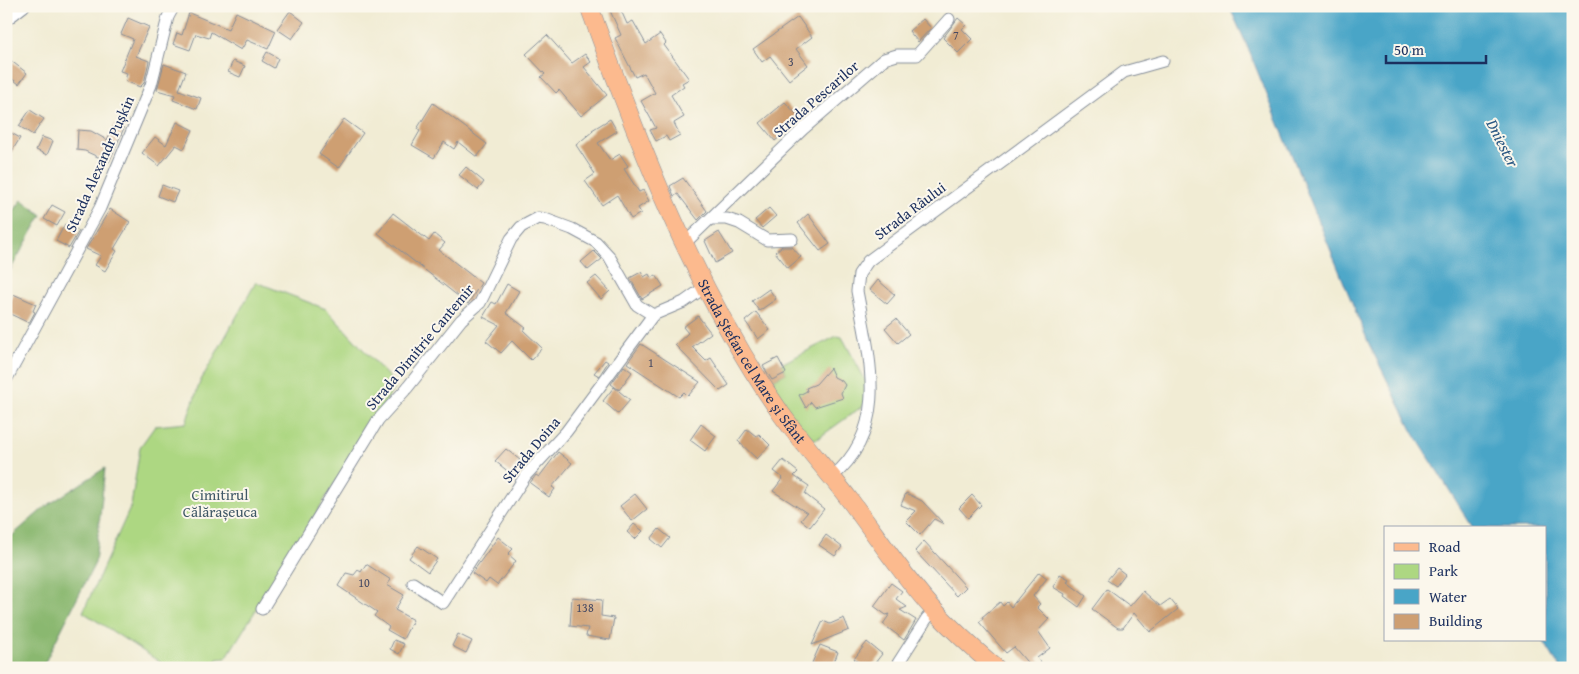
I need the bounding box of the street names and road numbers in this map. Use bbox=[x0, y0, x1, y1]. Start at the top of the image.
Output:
street label: Strada Pescarilor bbox=[768, 55, 863, 142]
street label: Strada Alexandr Pușkin bbox=[60, 92, 139, 235]
street label: Strada Râului bbox=[870, 177, 950, 244]
street label: Strada Ștefan cel Mare și Sfânt bbox=[693, 275, 812, 449]
street label: Strada Dimitrie Cantemir bbox=[361, 279, 479, 414]
street label: Strada Doina bbox=[497, 412, 565, 487]

